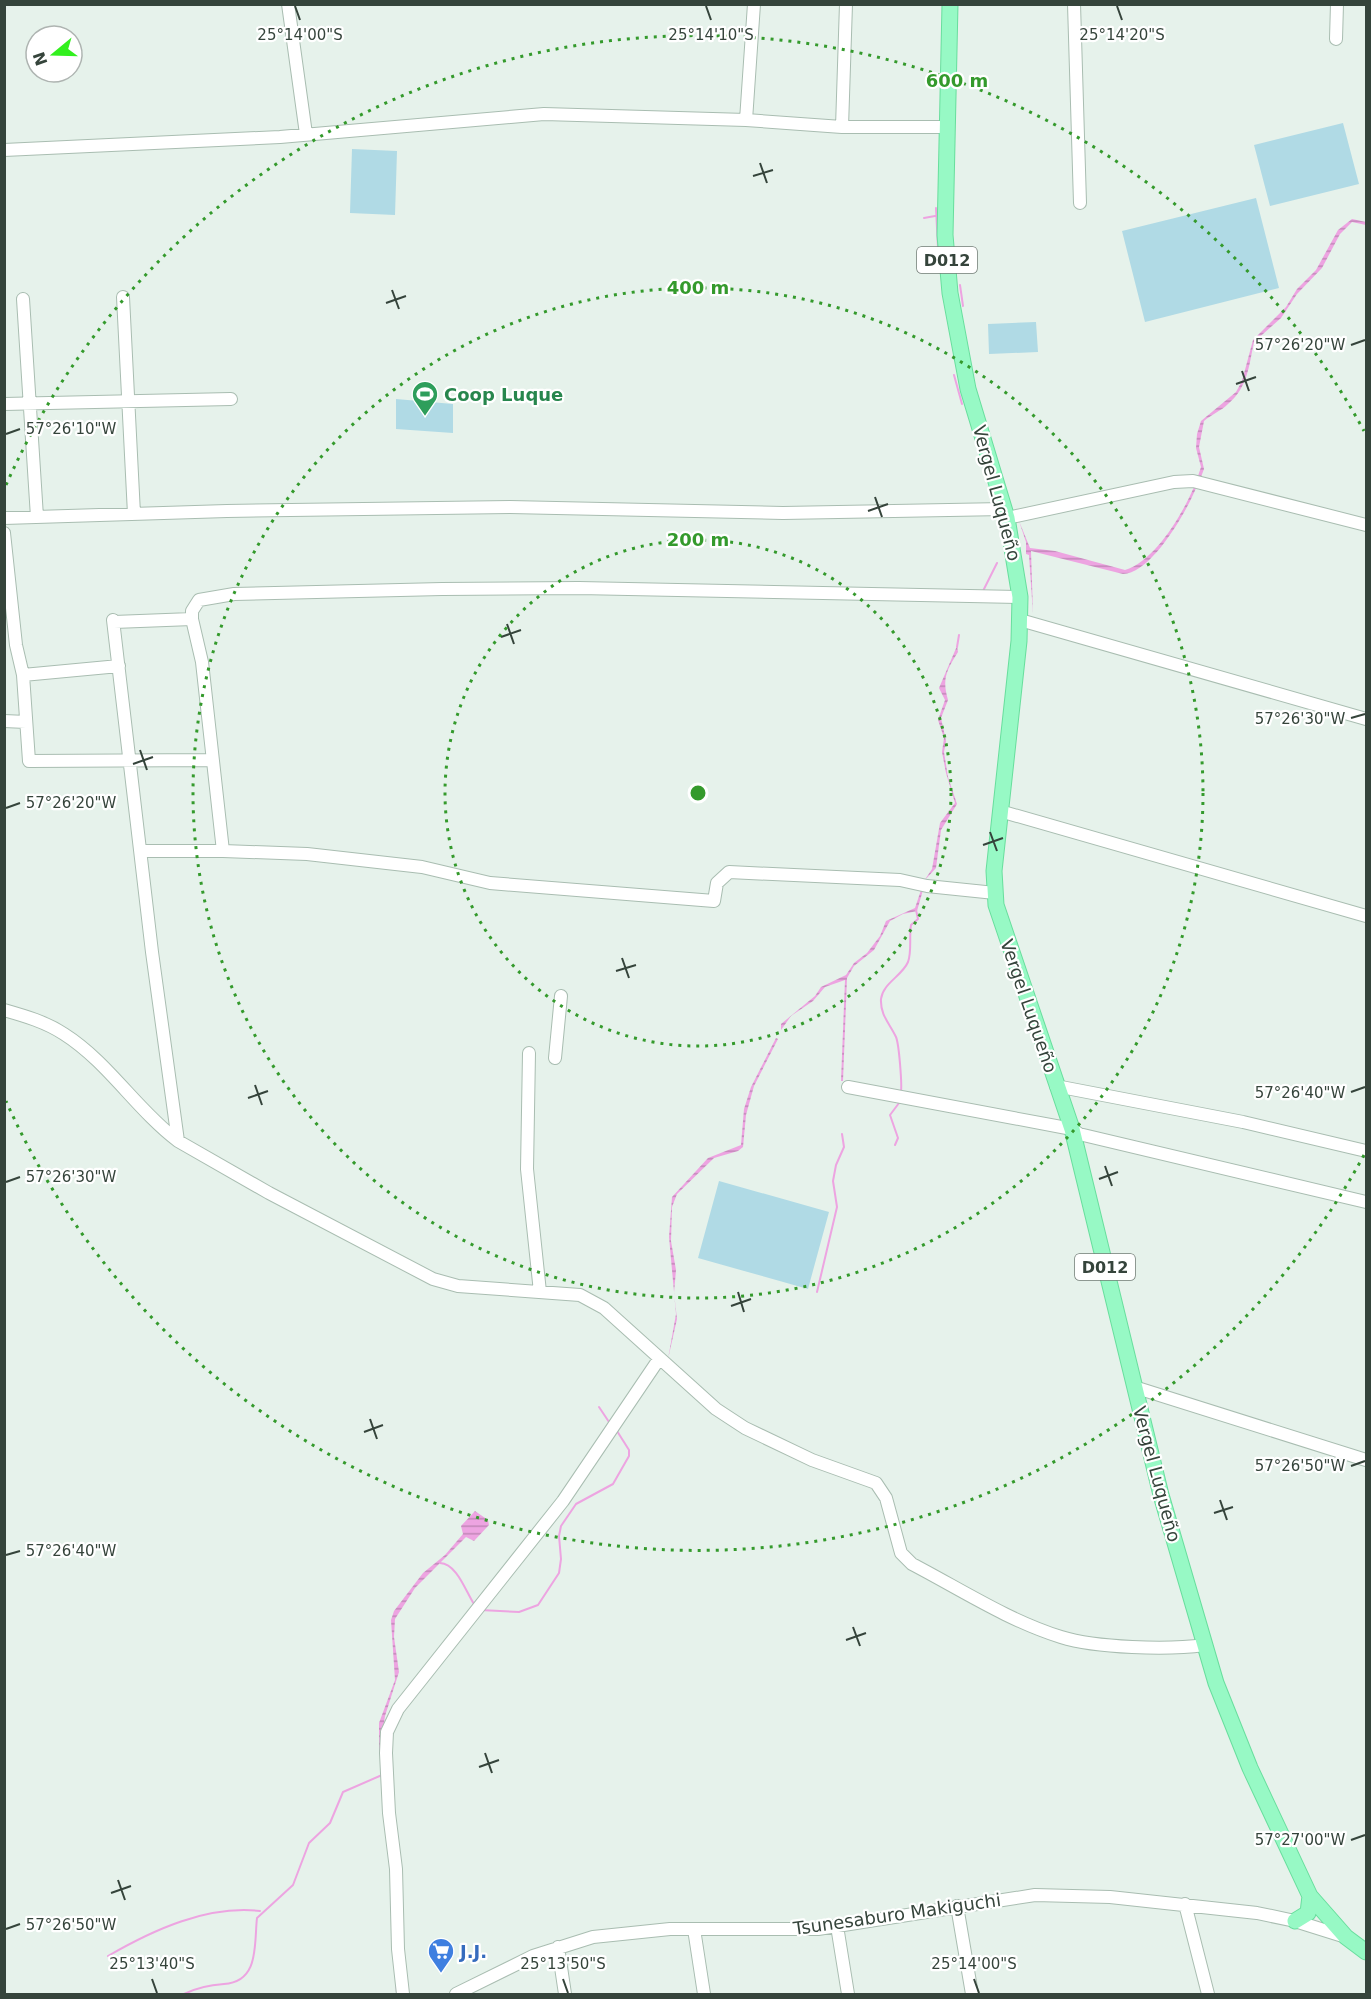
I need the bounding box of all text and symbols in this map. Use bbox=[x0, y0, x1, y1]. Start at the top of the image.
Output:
north arrow bbox=[24, 24, 84, 84]
text: 25°14'00"S bbox=[257, 26, 343, 44]
text: 25°14'10"S bbox=[668, 26, 754, 44]
text: 25°14'20"S bbox=[1079, 26, 1165, 44]
text: N bbox=[29, 49, 51, 68]
text: 600 m bbox=[926, 70, 988, 91]
road number: D012 bbox=[917, 247, 977, 273]
text: 400 m bbox=[667, 277, 729, 298]
text: 57°26'20"W bbox=[1255, 336, 1345, 354]
sports icon: Coop Luque bbox=[410, 379, 440, 417]
place label: Coop Luque bbox=[444, 384, 563, 405]
text: 57°26'10"W bbox=[26, 420, 116, 438]
street label: Vergel Luqueño bbox=[969, 423, 1025, 563]
text: 200 m bbox=[667, 529, 729, 550]
text: 57°26'30"W bbox=[1255, 710, 1345, 728]
centre of rings bbox=[688, 783, 708, 803]
text: 57°26'20"W bbox=[26, 794, 116, 812]
street label: Vergel Luqueño bbox=[996, 937, 1062, 1075]
text: 57°26'40"W bbox=[1255, 1084, 1345, 1102]
text: 57°26'30"W bbox=[26, 1168, 116, 1186]
road number: D012 bbox=[1075, 1254, 1135, 1280]
street label: Vergel Luqueño bbox=[1129, 1404, 1185, 1544]
text: 57°26'50"W bbox=[1255, 1457, 1345, 1475]
text: 57°26'40"W bbox=[26, 1542, 116, 1560]
text: 57°27'00"W bbox=[1255, 1831, 1345, 1849]
street label: Tsunesaburo Makiguchi bbox=[791, 1889, 1002, 1939]
text: 57°26'50"W bbox=[26, 1916, 116, 1934]
supermarket icon: J.J. bbox=[426, 1936, 456, 1974]
place label: J.J. bbox=[458, 1941, 487, 1962]
text: 25°13'40"S bbox=[109, 1955, 195, 1973]
text: 25°13'50"S bbox=[520, 1955, 606, 1973]
text: 25°14'00"S bbox=[931, 1955, 1017, 1973]

